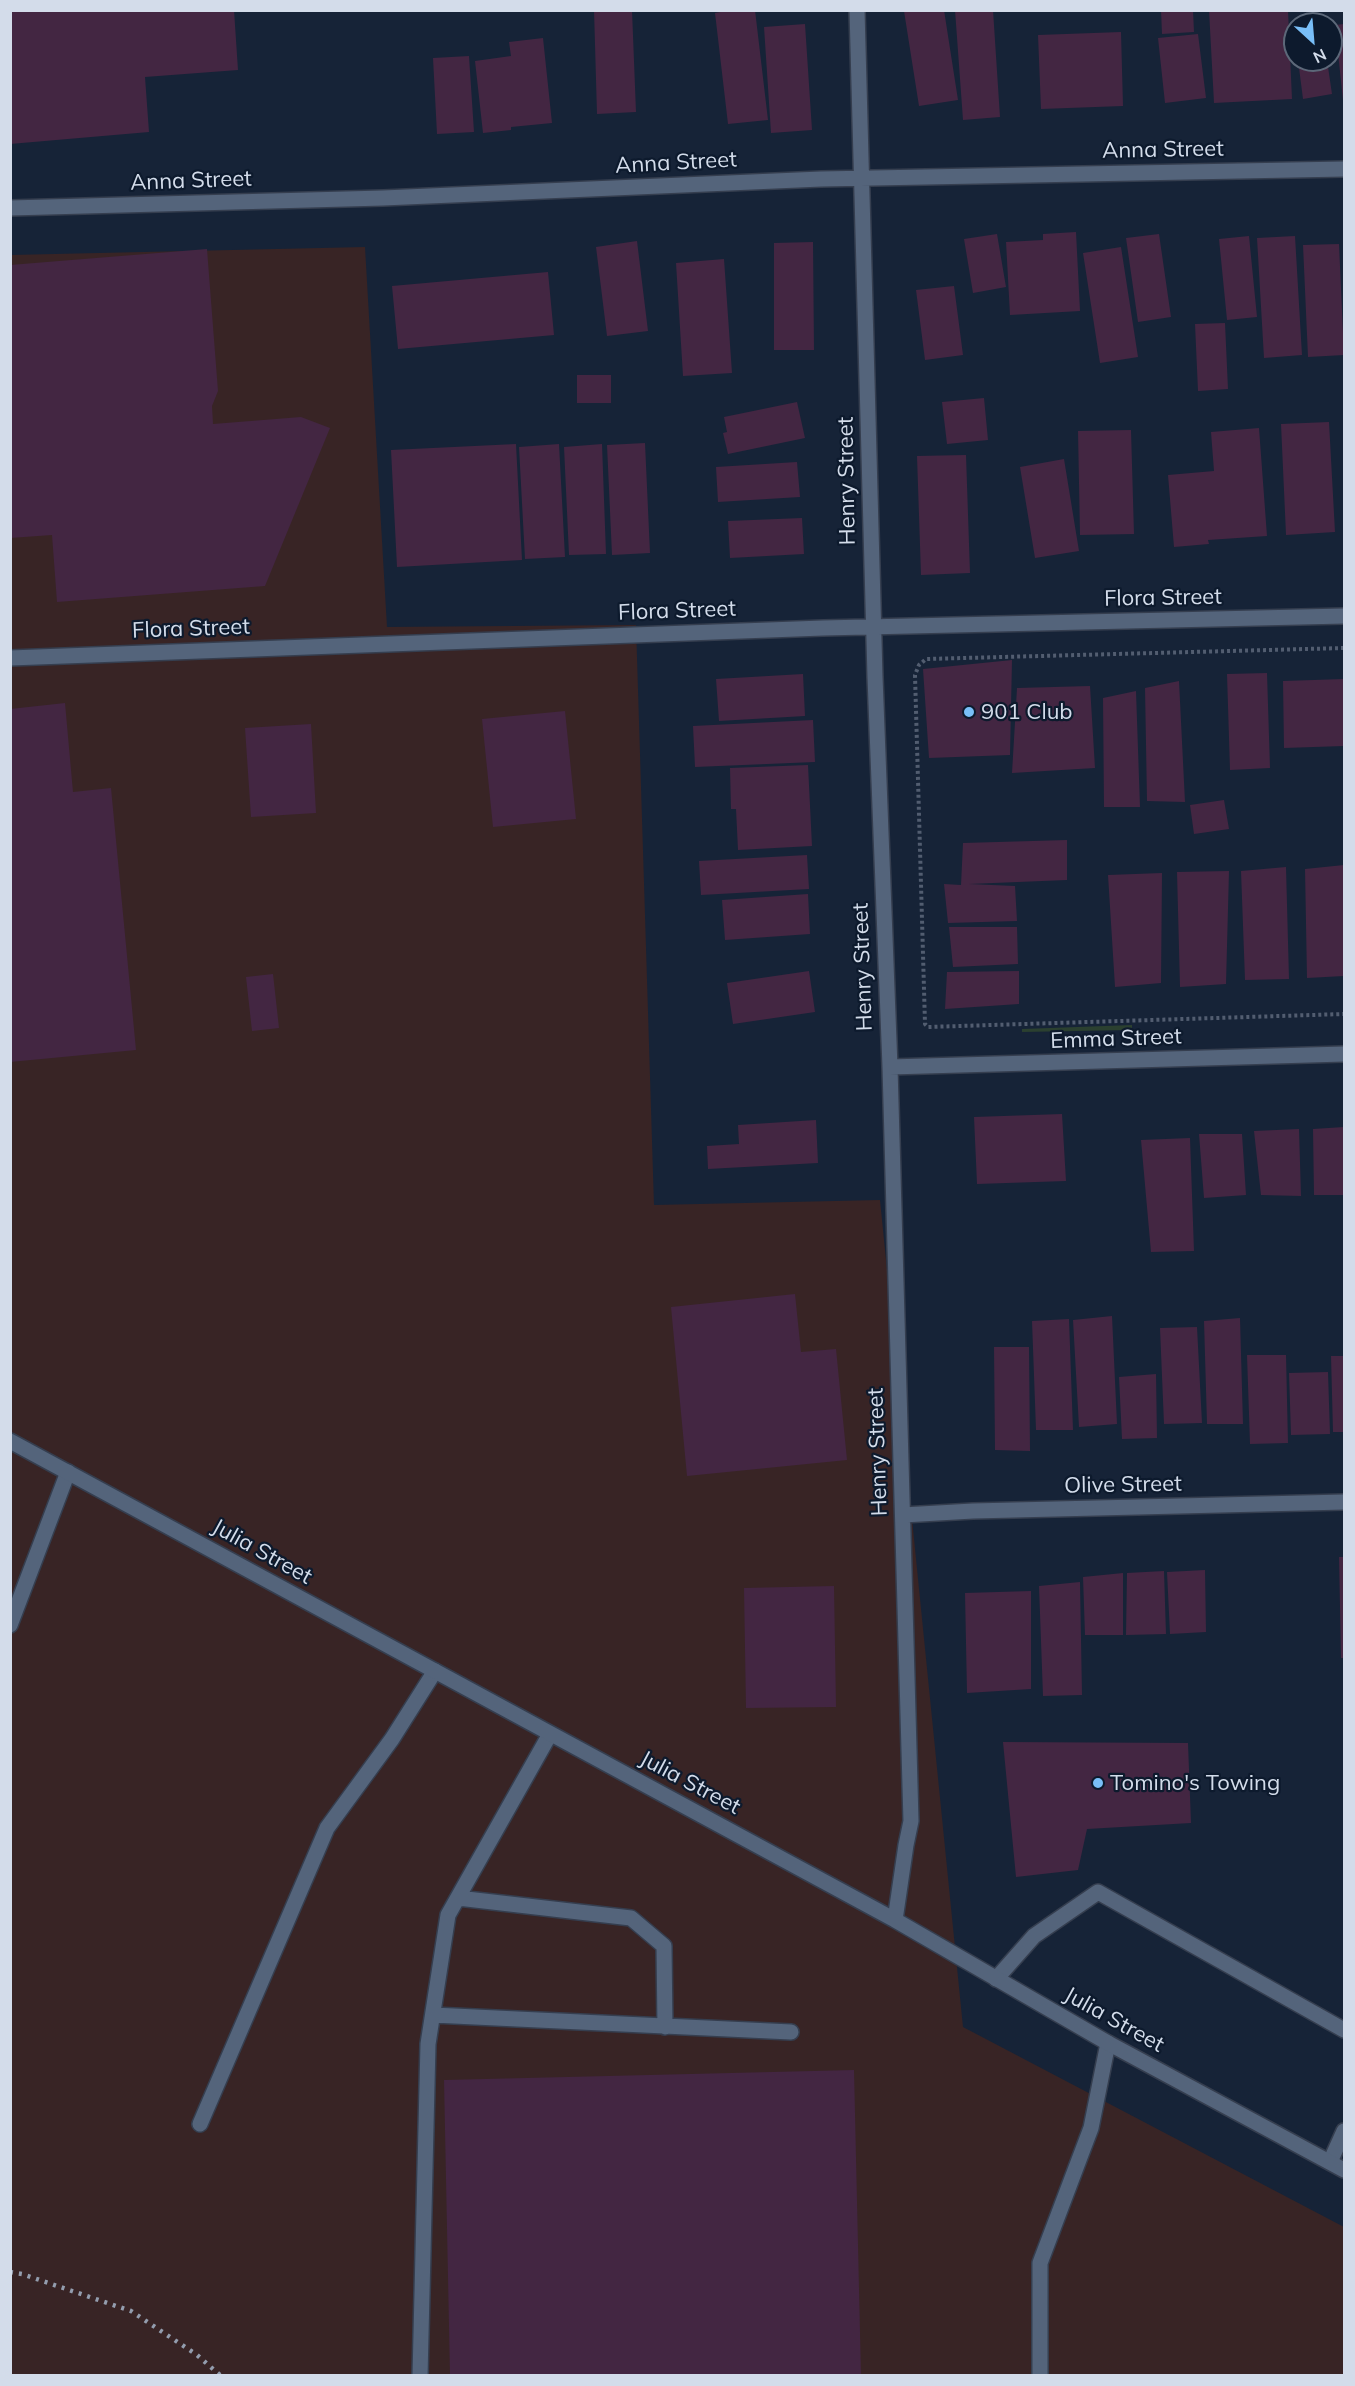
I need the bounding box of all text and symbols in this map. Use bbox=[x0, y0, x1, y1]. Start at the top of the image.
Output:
north arrow bbox=[1283, 12, 1343, 72]
text: N bbox=[1310, 45, 1330, 68]
street label: Anna Street bbox=[1102, 136, 1224, 164]
street label: Anna Street bbox=[615, 147, 737, 179]
street label: Anna Street bbox=[130, 166, 252, 196]
street label: Henry Street bbox=[833, 416, 861, 546]
street label: Flora Street bbox=[1104, 584, 1222, 612]
street label: Flora Street bbox=[618, 596, 736, 626]
street label: Flora Street bbox=[132, 614, 250, 644]
place label: 901 Club bbox=[981, 699, 1073, 725]
marker: 901 Club bbox=[962, 705, 976, 719]
street label: Henry Street bbox=[848, 902, 878, 1032]
street label: Emma Street bbox=[1050, 1024, 1182, 1054]
street label: Henry Street bbox=[863, 1387, 893, 1517]
street label: Olive Street bbox=[1064, 1471, 1182, 1499]
street label: Julia Street bbox=[207, 1514, 317, 1590]
street label: Julia Street bbox=[635, 1745, 745, 1821]
place label: Tomino's Towing bbox=[1110, 1770, 1280, 1796]
marker: Tomino's Towing bbox=[1091, 1776, 1105, 1790]
street label: Julia Street bbox=[1059, 1982, 1169, 2058]

